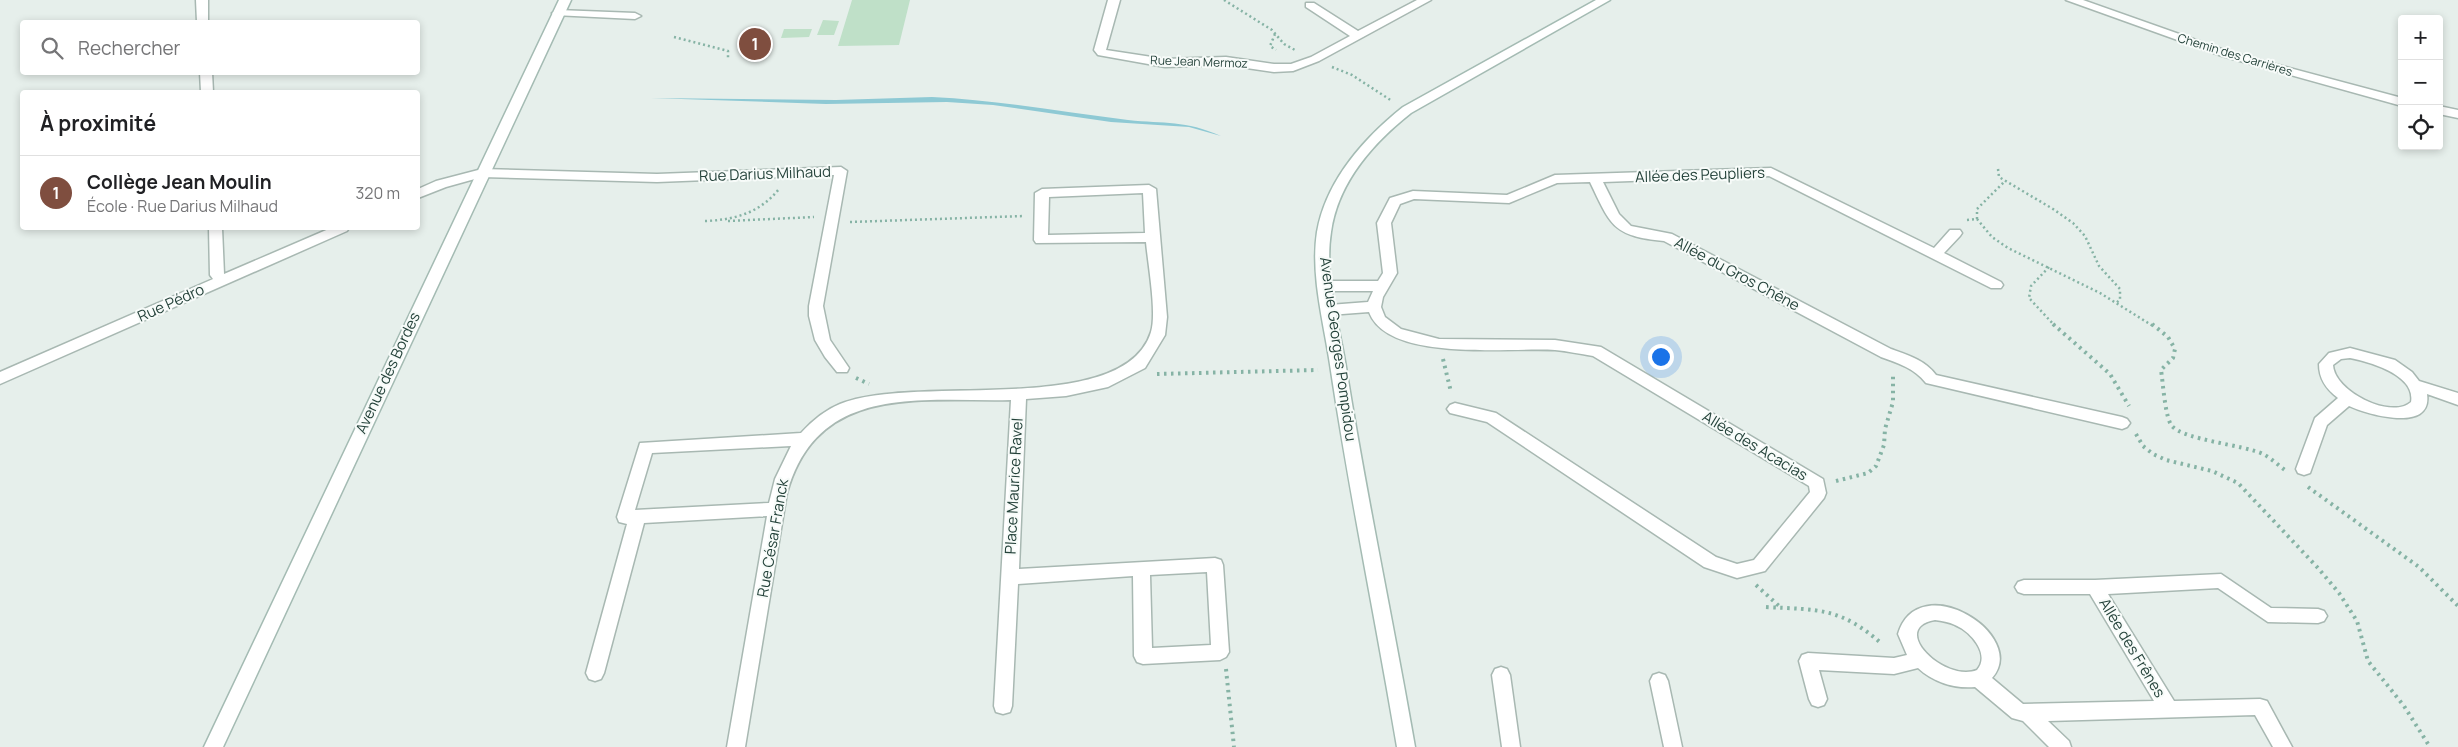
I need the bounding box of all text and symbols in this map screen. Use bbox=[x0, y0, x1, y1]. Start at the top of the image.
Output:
map controls bbox=[2398, 15, 2443, 150]
button: + bbox=[2398, 15, 2443, 60]
search box bbox=[20, 20, 420, 75]
pin: 1 bbox=[739, 25, 771, 63]
street label: Chemin des Carrières bbox=[2176, 29, 2295, 80]
icon: search bbox=[38, 34, 66, 62]
text: Rechercher bbox=[78, 35, 180, 61]
street label: Rue Jean Mermoz bbox=[1150, 51, 1248, 72]
button: − bbox=[2398, 60, 2443, 105]
button: locate bbox=[2398, 105, 2443, 150]
text: À proximité bbox=[40, 109, 156, 137]
street label: Rue Darius Milhaud bbox=[699, 161, 831, 186]
street label: Allée des Peupliers bbox=[1635, 162, 1765, 187]
text: Collège Jean Moulin bbox=[87, 169, 272, 195]
text: 1 bbox=[52, 182, 60, 204]
text: 320 m bbox=[356, 182, 400, 204]
text: École · Rue Darius Milhaud bbox=[87, 195, 278, 217]
street label: Allée du Gros Chêne bbox=[1671, 232, 1804, 316]
street label: Avenue Georges Pompidou bbox=[1315, 255, 1362, 442]
street label: Rue Pédro bbox=[134, 278, 208, 327]
street label: Avenue des Bordes bbox=[350, 309, 425, 437]
your location bbox=[1648, 344, 1674, 370]
street label: Allée des Acacias bbox=[1699, 406, 1812, 485]
street label: Place Maurice Ravel bbox=[999, 417, 1028, 555]
street label: Rue César Franck bbox=[752, 477, 793, 599]
street label: Allée des Frênes bbox=[2094, 594, 2170, 702]

